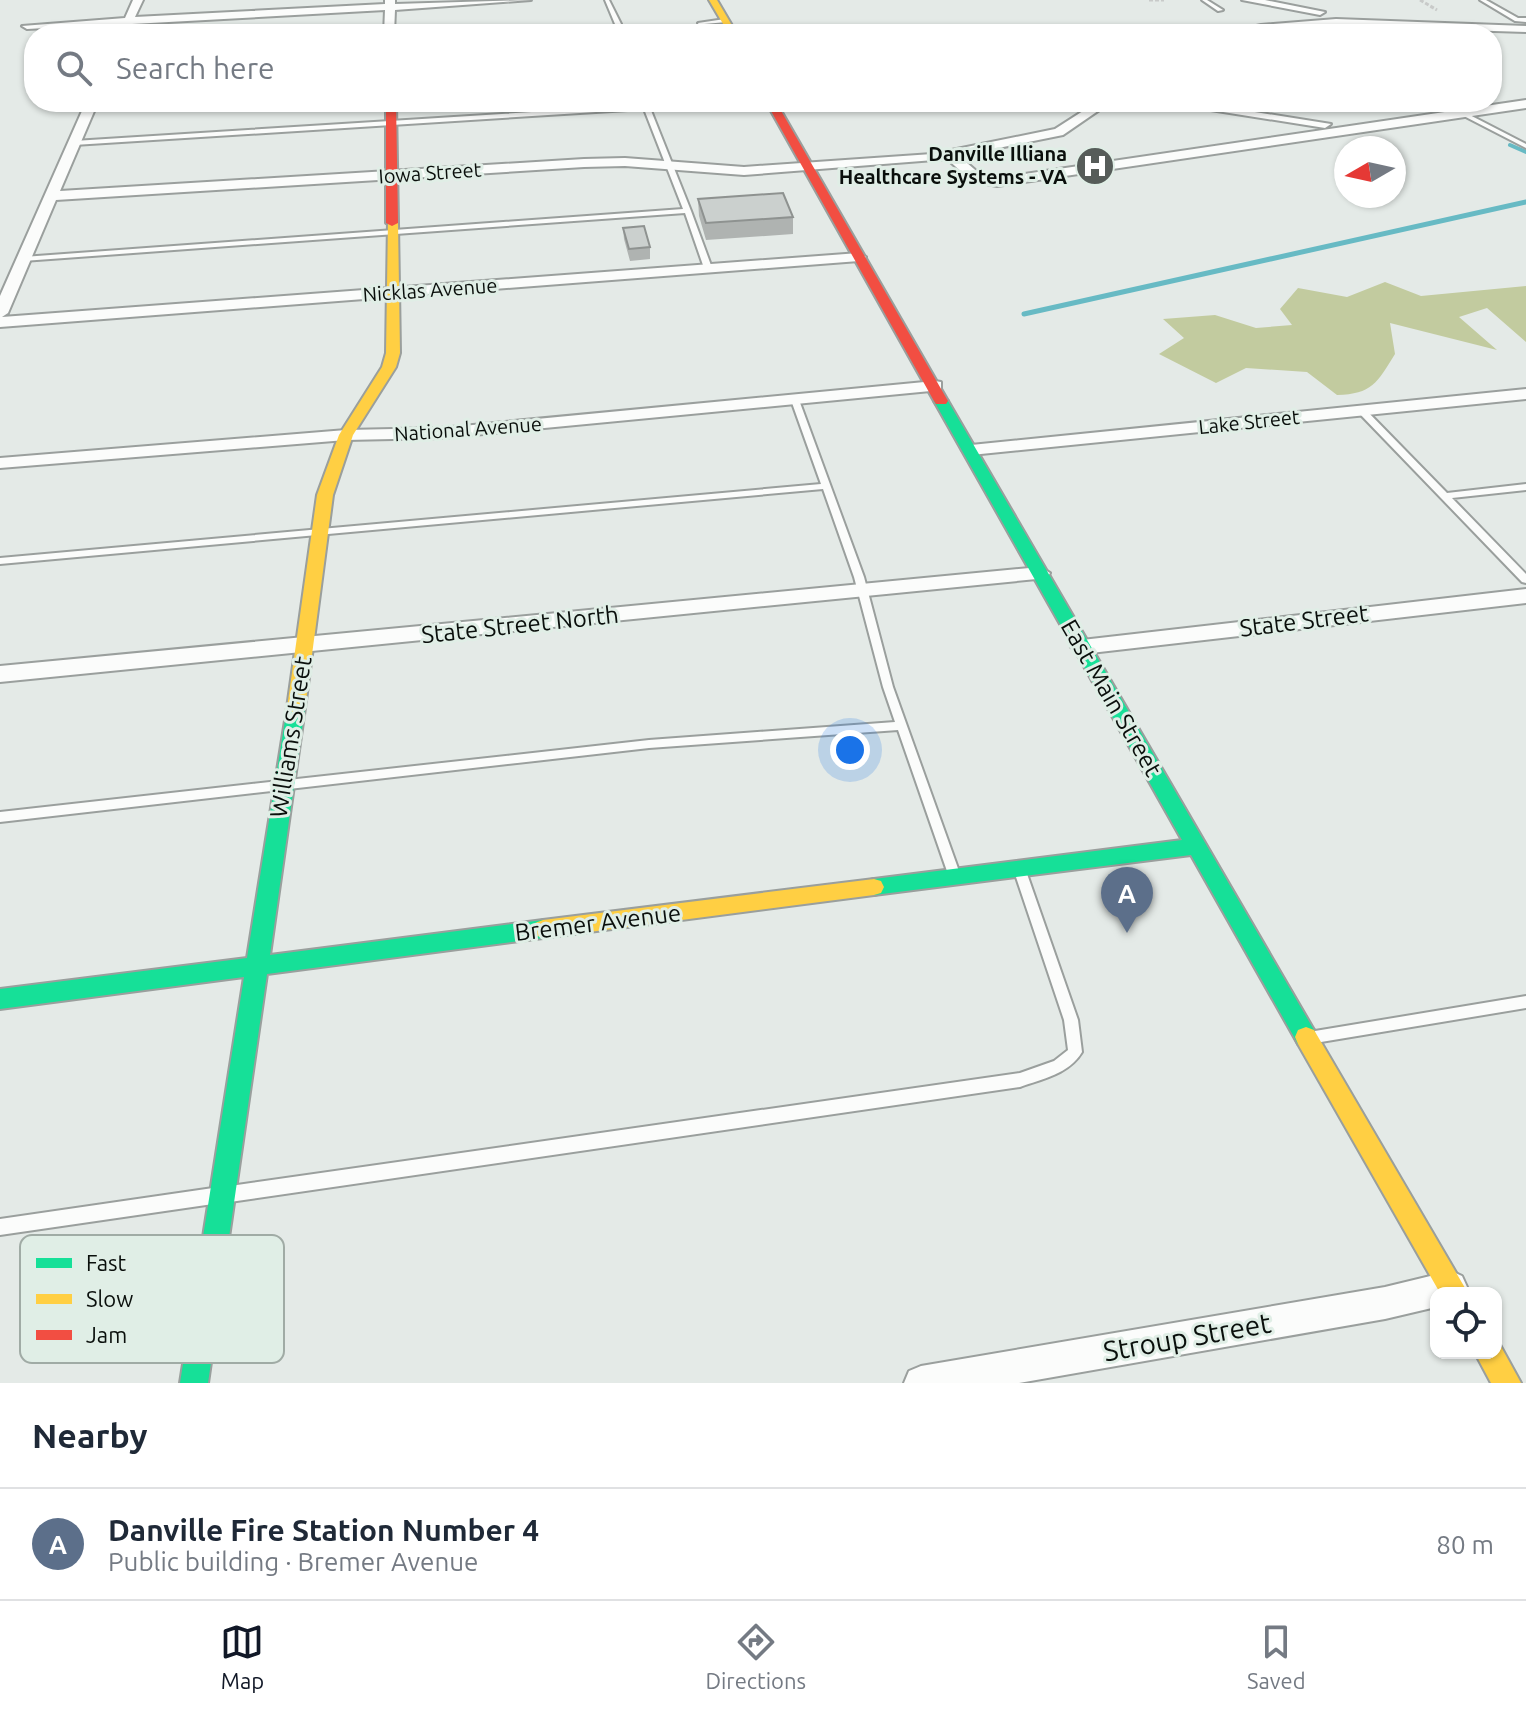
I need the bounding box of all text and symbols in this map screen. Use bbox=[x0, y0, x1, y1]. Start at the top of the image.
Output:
search box bbox=[24, 24, 1502, 112]
icon: search bbox=[52, 46, 96, 90]
text: Search here bbox=[116, 51, 275, 85]
north arrow bbox=[1334, 136, 1406, 208]
place label: Danville Illiana Healthcare Systems - VA bbox=[839, 142, 1067, 188]
hospital icon: Danville Illiana Healthcare Systems - VA bbox=[1074, 145, 1116, 187]
street label: Iowa Street bbox=[378, 157, 482, 188]
street label: Nicklas Avenue bbox=[362, 273, 498, 306]
street label: Lake Street bbox=[1197, 405, 1301, 438]
street label: National Avenue bbox=[393, 412, 543, 445]
street label: State Street bbox=[1238, 599, 1370, 642]
street label: State Street North bbox=[420, 601, 620, 648]
street label: East Main Street bbox=[1056, 615, 1167, 781]
street label: Williams Street bbox=[264, 654, 317, 819]
your location bbox=[830, 730, 870, 770]
pin: A bbox=[1101, 867, 1153, 933]
street label: Bremer Avenue bbox=[513, 899, 682, 946]
legend bbox=[20, 1235, 284, 1363]
text: Fast bbox=[86, 1250, 127, 1275]
text: Slow bbox=[86, 1286, 133, 1311]
map controls bbox=[1430, 1287, 1502, 1359]
button: locate bbox=[1430, 1287, 1502, 1359]
street label: Stroup Street bbox=[1101, 1307, 1273, 1366]
text: Jam bbox=[86, 1322, 127, 1347]
text: Nearby bbox=[32, 1416, 147, 1454]
text: Danville Fire Station Number 4 bbox=[108, 1513, 539, 1547]
text: A bbox=[49, 1530, 67, 1559]
text: 80 m bbox=[1436, 1530, 1494, 1559]
text: Public building · Bremer Avenue bbox=[108, 1547, 478, 1576]
tab: Map bbox=[220, 1620, 264, 1693]
tab: Directions bbox=[705, 1620, 806, 1693]
tab: Saved bbox=[1247, 1620, 1306, 1693]

